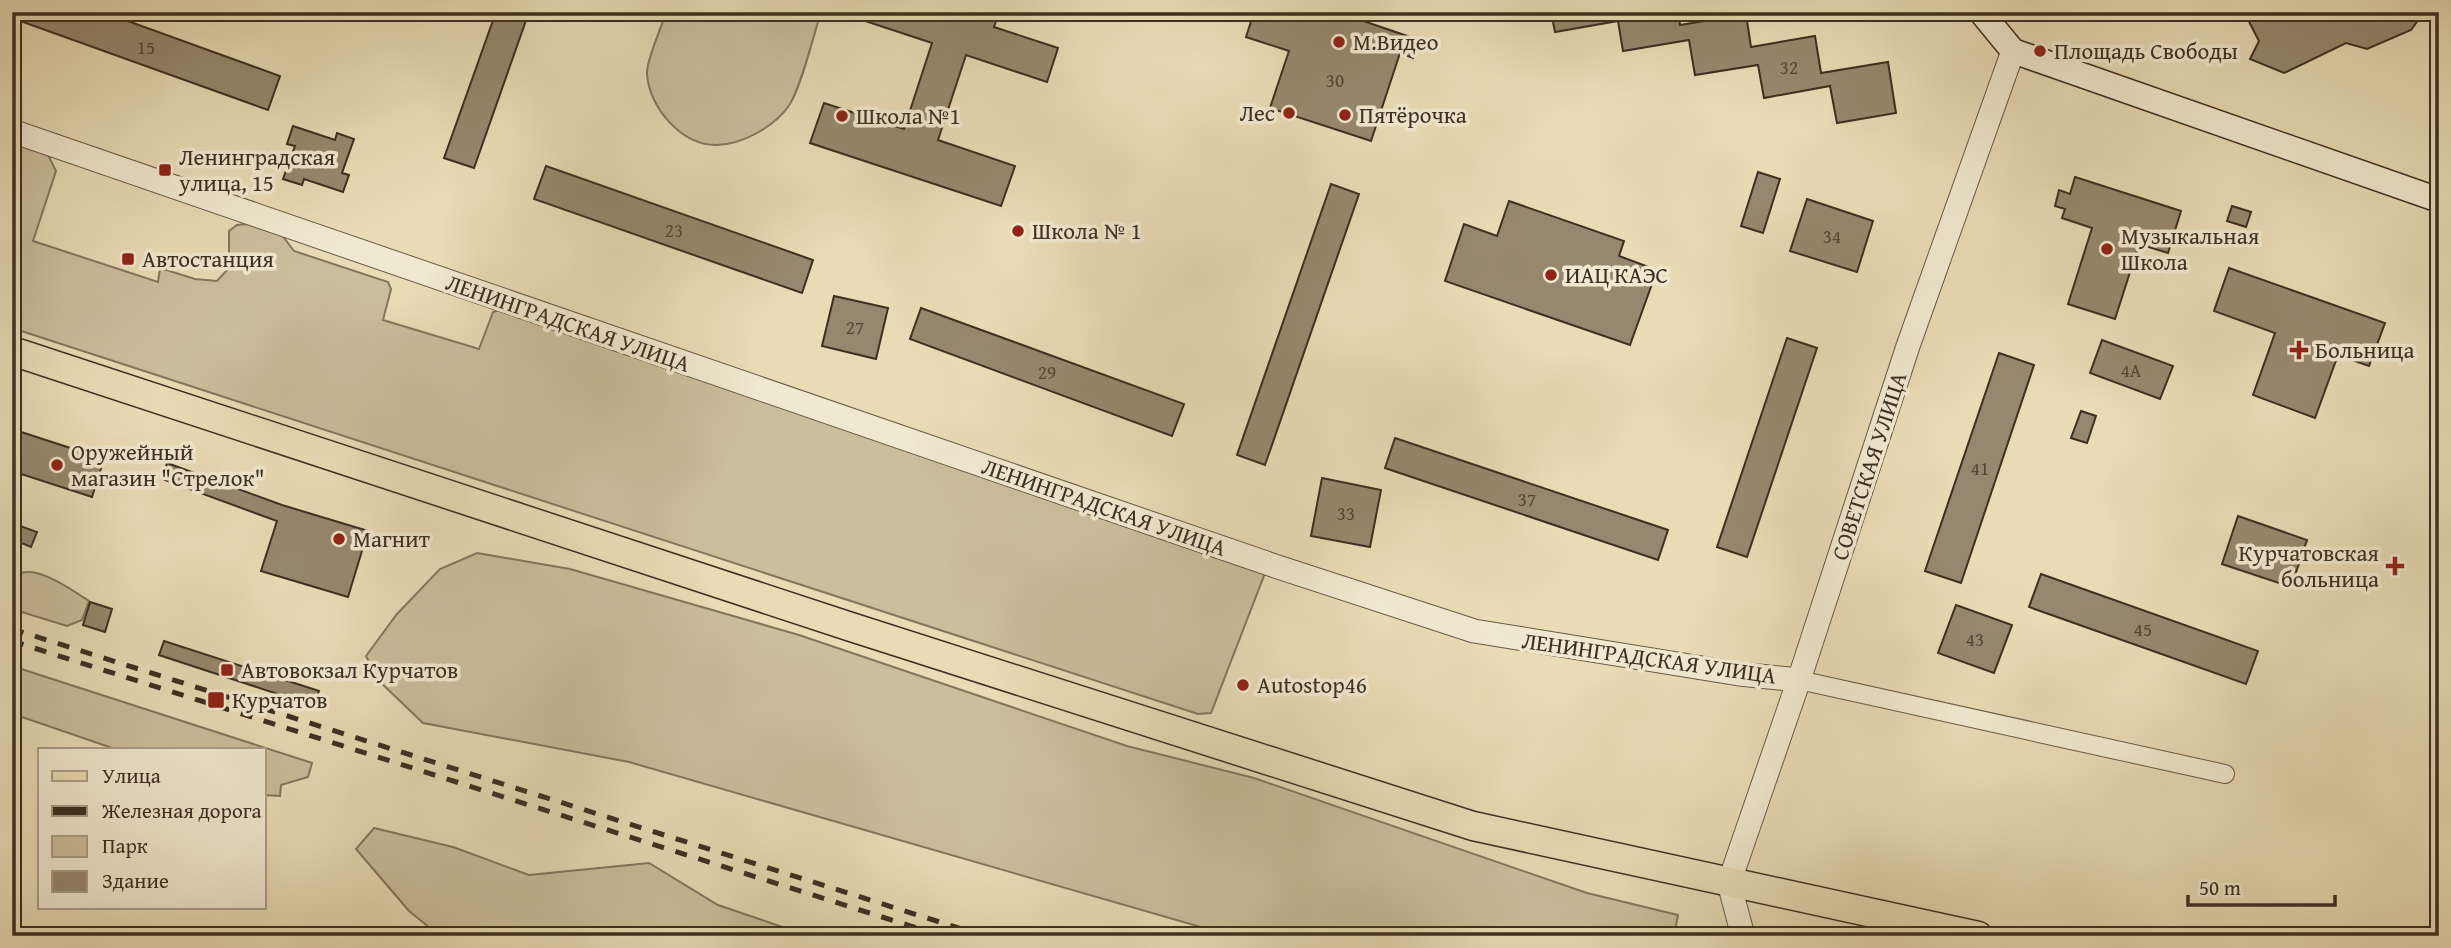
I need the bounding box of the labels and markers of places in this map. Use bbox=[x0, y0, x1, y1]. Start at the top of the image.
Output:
place label: М.Видео bbox=[1353, 25, 1438, 58]
marker: М.Видео bbox=[1331, 34, 1347, 50]
place label: Площадь Свободы bbox=[2054, 34, 2238, 67]
marker: Площадь Свободы bbox=[2032, 43, 2048, 59]
place label: Лес bbox=[1239, 96, 1275, 129]
place label: Пятёрочка bbox=[1359, 98, 1467, 131]
place label: Школа №1 bbox=[856, 99, 960, 132]
marker: Лес bbox=[1281, 105, 1297, 121]
marker: Пятёрочка bbox=[1337, 107, 1353, 123]
marker: Школа №1 bbox=[834, 108, 850, 124]
place label: Ленинградская улица, 15 bbox=[178, 140, 336, 199]
marker: Ленинградская улица, 15 bbox=[157, 162, 173, 178]
place label: Школа № 1 bbox=[1032, 214, 1142, 247]
place label: Музыкальная Школа bbox=[2121, 219, 2260, 278]
marker: Школа № 1 bbox=[1010, 223, 1026, 239]
marker: Музыкальная Школа bbox=[2099, 241, 2115, 257]
place label: Автостанция bbox=[142, 242, 274, 275]
marker: Автостанция bbox=[120, 251, 136, 267]
place label: ИАЦ КАЭС bbox=[1565, 258, 1668, 291]
marker: ИАЦ КАЭС bbox=[1543, 267, 1559, 283]
place label: Больница bbox=[2315, 333, 2414, 366]
marker: Больница bbox=[2289, 340, 2309, 360]
place label: Оружейный магазин "Стрелок" bbox=[71, 435, 265, 494]
marker: Оружейный магазин "Стрелок" bbox=[49, 457, 65, 473]
place label: Магнит bbox=[353, 522, 430, 555]
marker: Магнит bbox=[331, 531, 347, 547]
place label: Курчатовская больница bbox=[2239, 536, 2379, 595]
marker: Курчатовская больница bbox=[2385, 556, 2405, 576]
place label: Автовокзал Курчатов bbox=[241, 653, 458, 686]
marker: Автовокзал Курчатов bbox=[219, 662, 235, 678]
place label: Autostop46 bbox=[1257, 668, 1367, 701]
marker: Autostop46 bbox=[1235, 677, 1251, 693]
place label: Курчатов bbox=[232, 683, 328, 716]
marker: Курчатов bbox=[206, 690, 226, 710]

